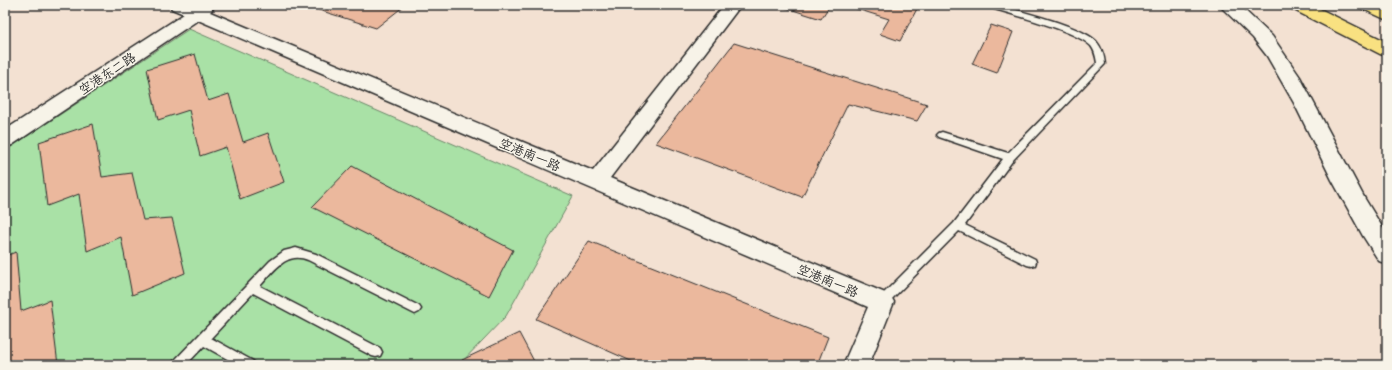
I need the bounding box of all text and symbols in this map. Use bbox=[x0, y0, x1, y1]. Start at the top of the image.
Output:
street label: 空港东二路 bbox=[74, 46, 141, 101]
street label: 空港南一路 bbox=[495, 131, 564, 178]
street label: 空港南一路 bbox=[793, 257, 862, 304]

